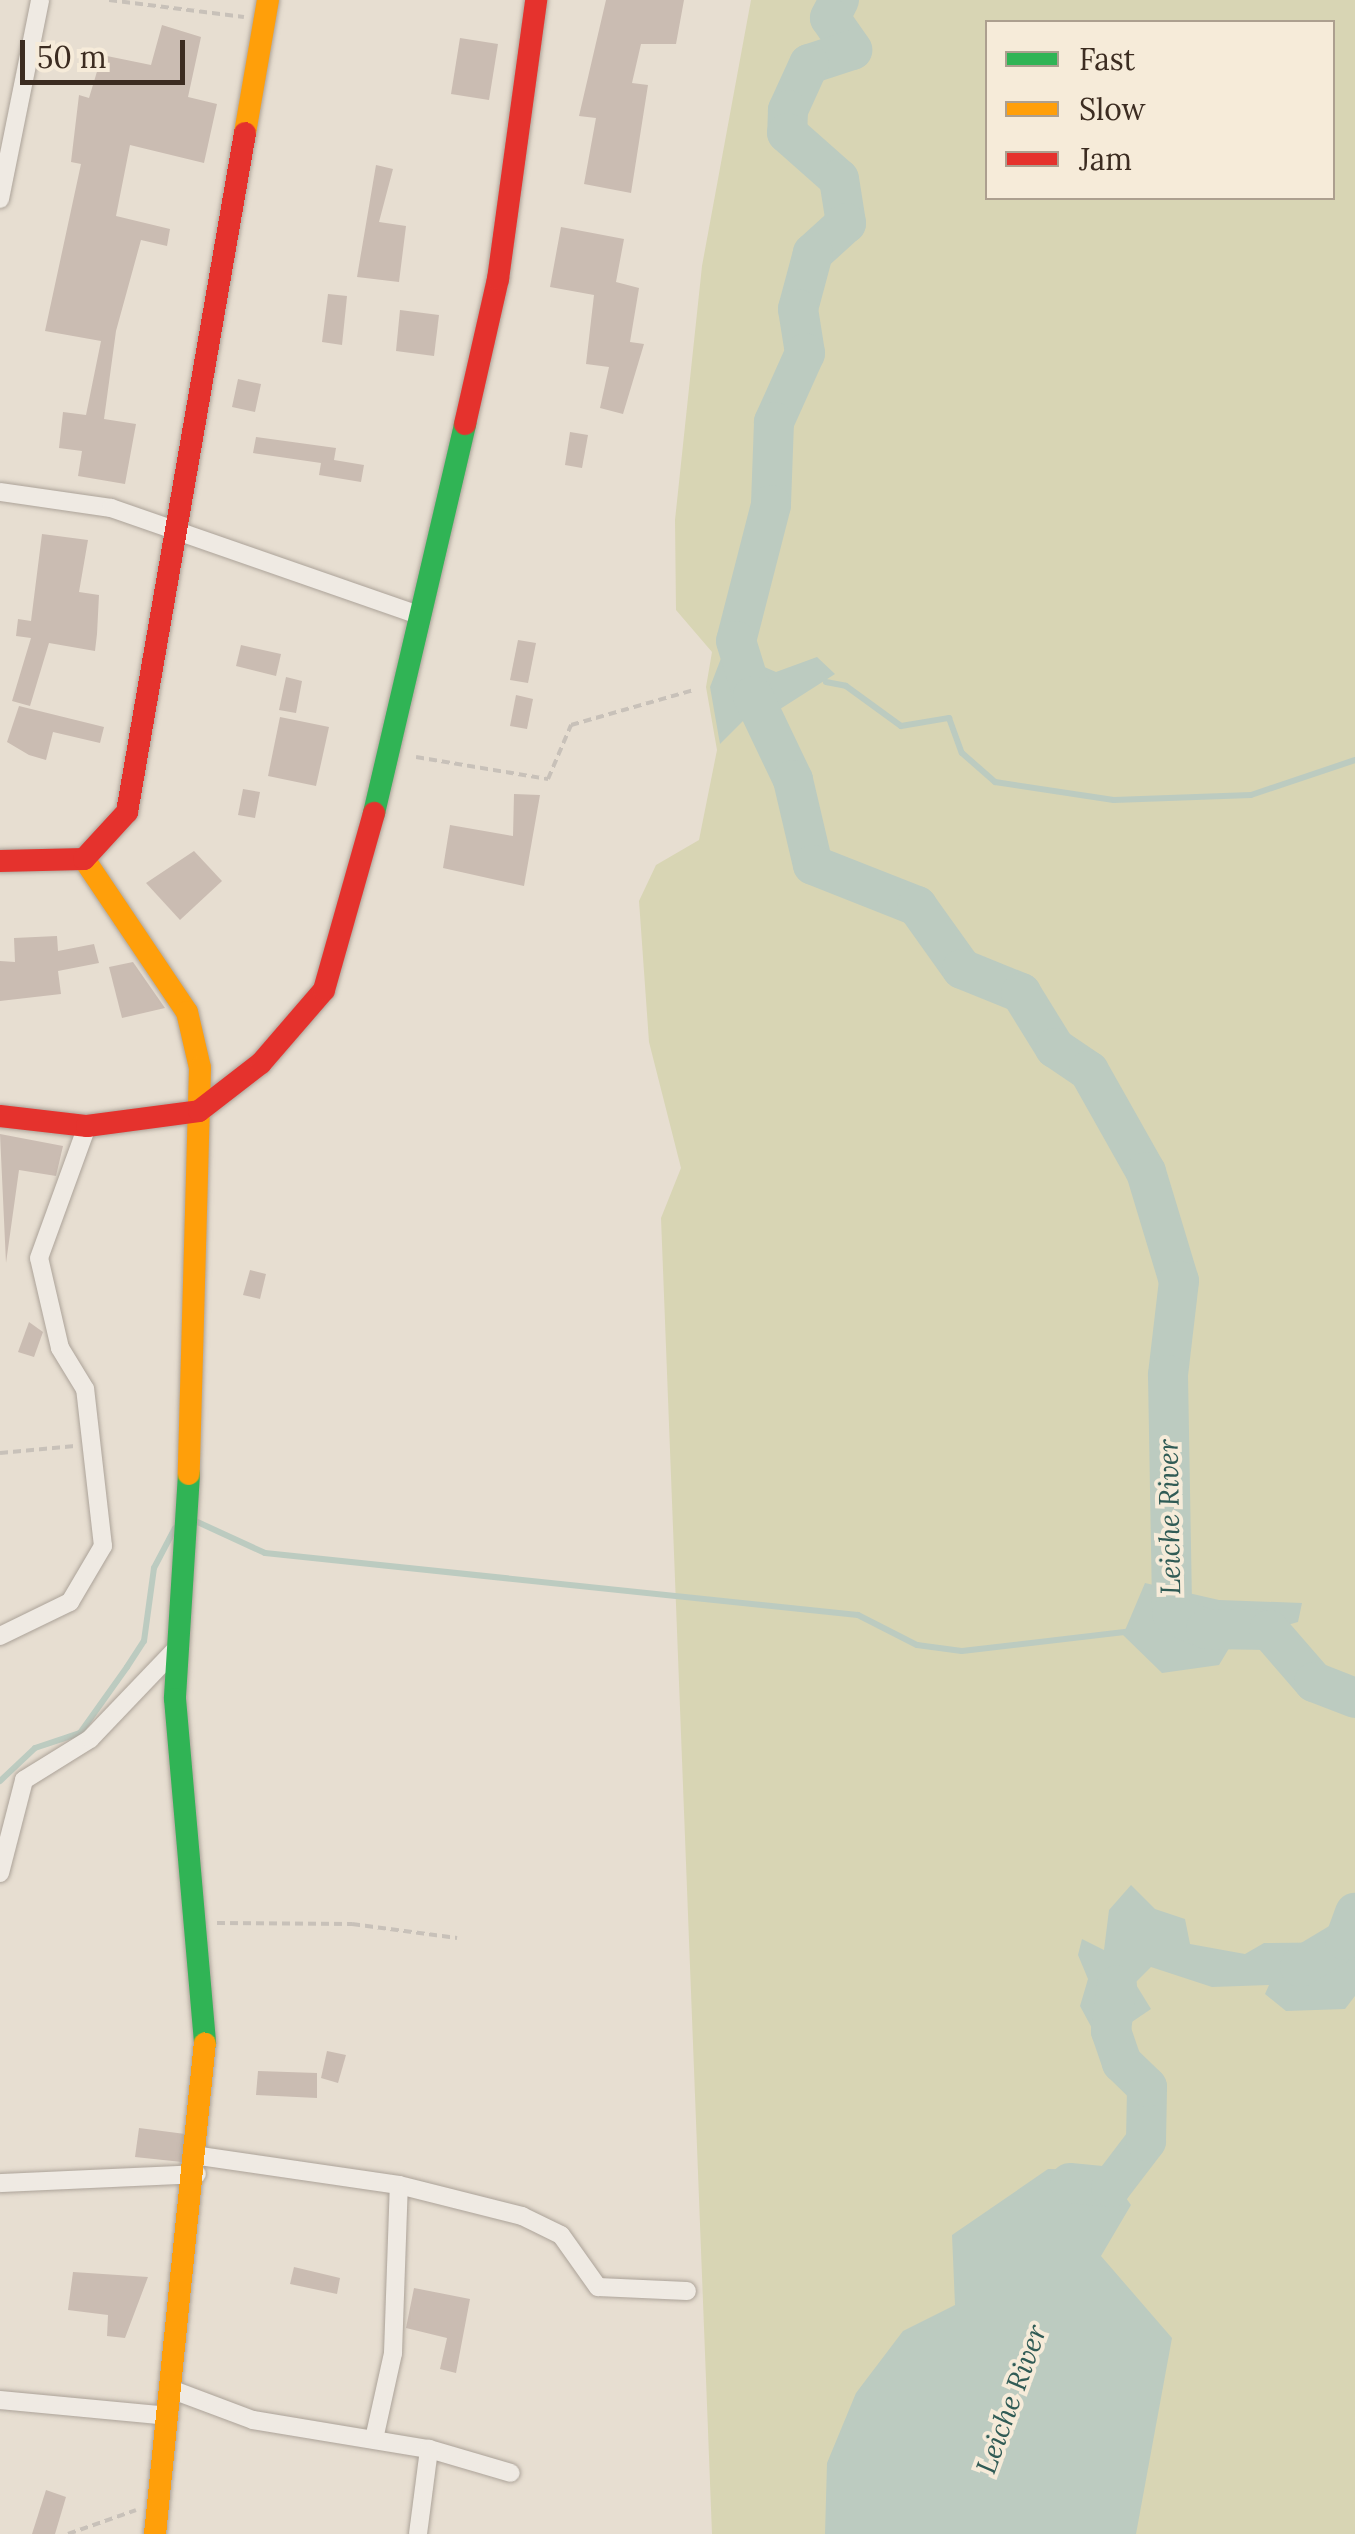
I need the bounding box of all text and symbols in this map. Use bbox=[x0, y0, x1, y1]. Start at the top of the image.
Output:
scale bar bbox=[25, 20, 190, 82]
legend bbox=[985, 20, 1335, 200]
text: 50 m bbox=[37, 38, 107, 76]
text: Fast bbox=[1079, 40, 1135, 78]
text: Slow bbox=[1079, 90, 1145, 128]
text: Jam bbox=[1079, 140, 1132, 178]
water label: Leiche River bbox=[1151, 1439, 1187, 1595]
water label: Leiche River bbox=[969, 2320, 1053, 2478]

